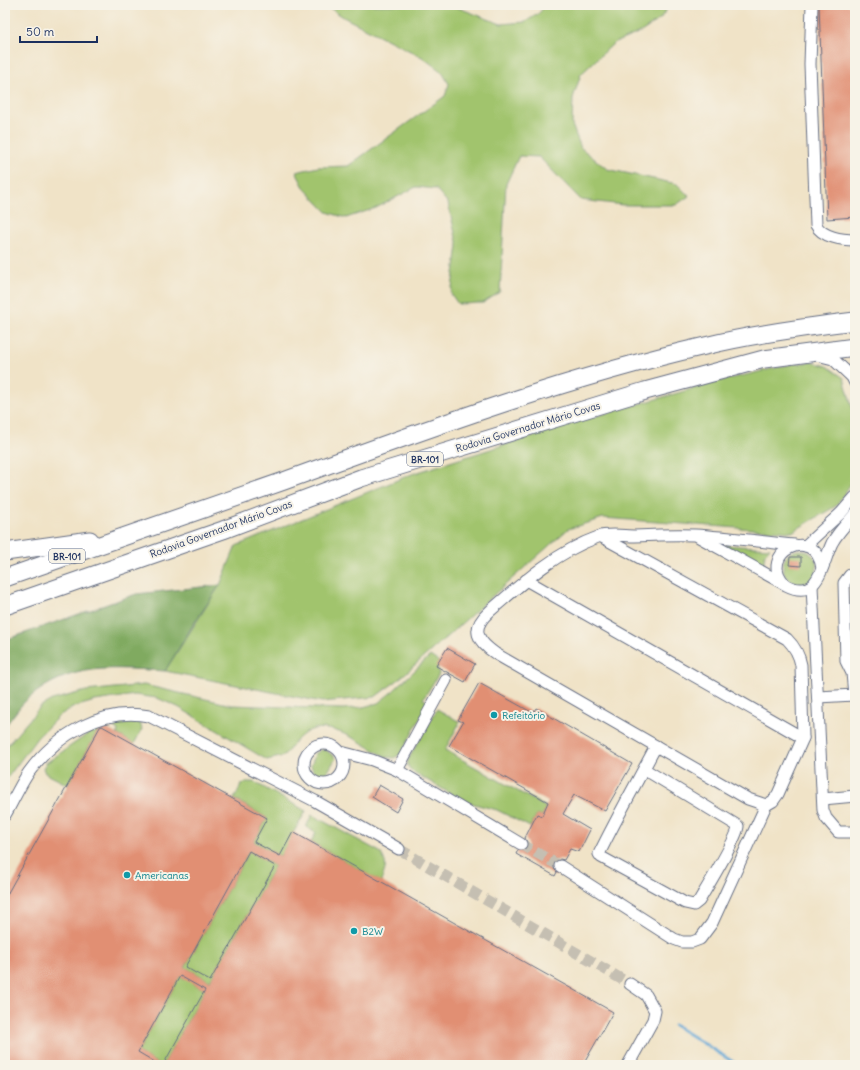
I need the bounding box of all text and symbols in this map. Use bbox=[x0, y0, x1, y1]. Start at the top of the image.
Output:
scale bar bbox=[20, 18, 97, 44]
text: 50 m bbox=[26, 24, 55, 39]
street label: Rodovia Governador Mário Covas bbox=[454, 399, 602, 455]
road number: BR-101 bbox=[407, 452, 443, 466]
street label: Rodovia Governador Mário Covas bbox=[148, 497, 294, 561]
road number: BR-101 bbox=[49, 549, 85, 563]
place label: Refeitório bbox=[502, 709, 546, 722]
marker: Refeitório bbox=[489, 710, 499, 720]
place label: Americanas bbox=[135, 869, 189, 882]
marker: Americanas bbox=[122, 870, 132, 880]
place label: B2W bbox=[362, 925, 383, 938]
marker: B2W bbox=[349, 926, 359, 936]

